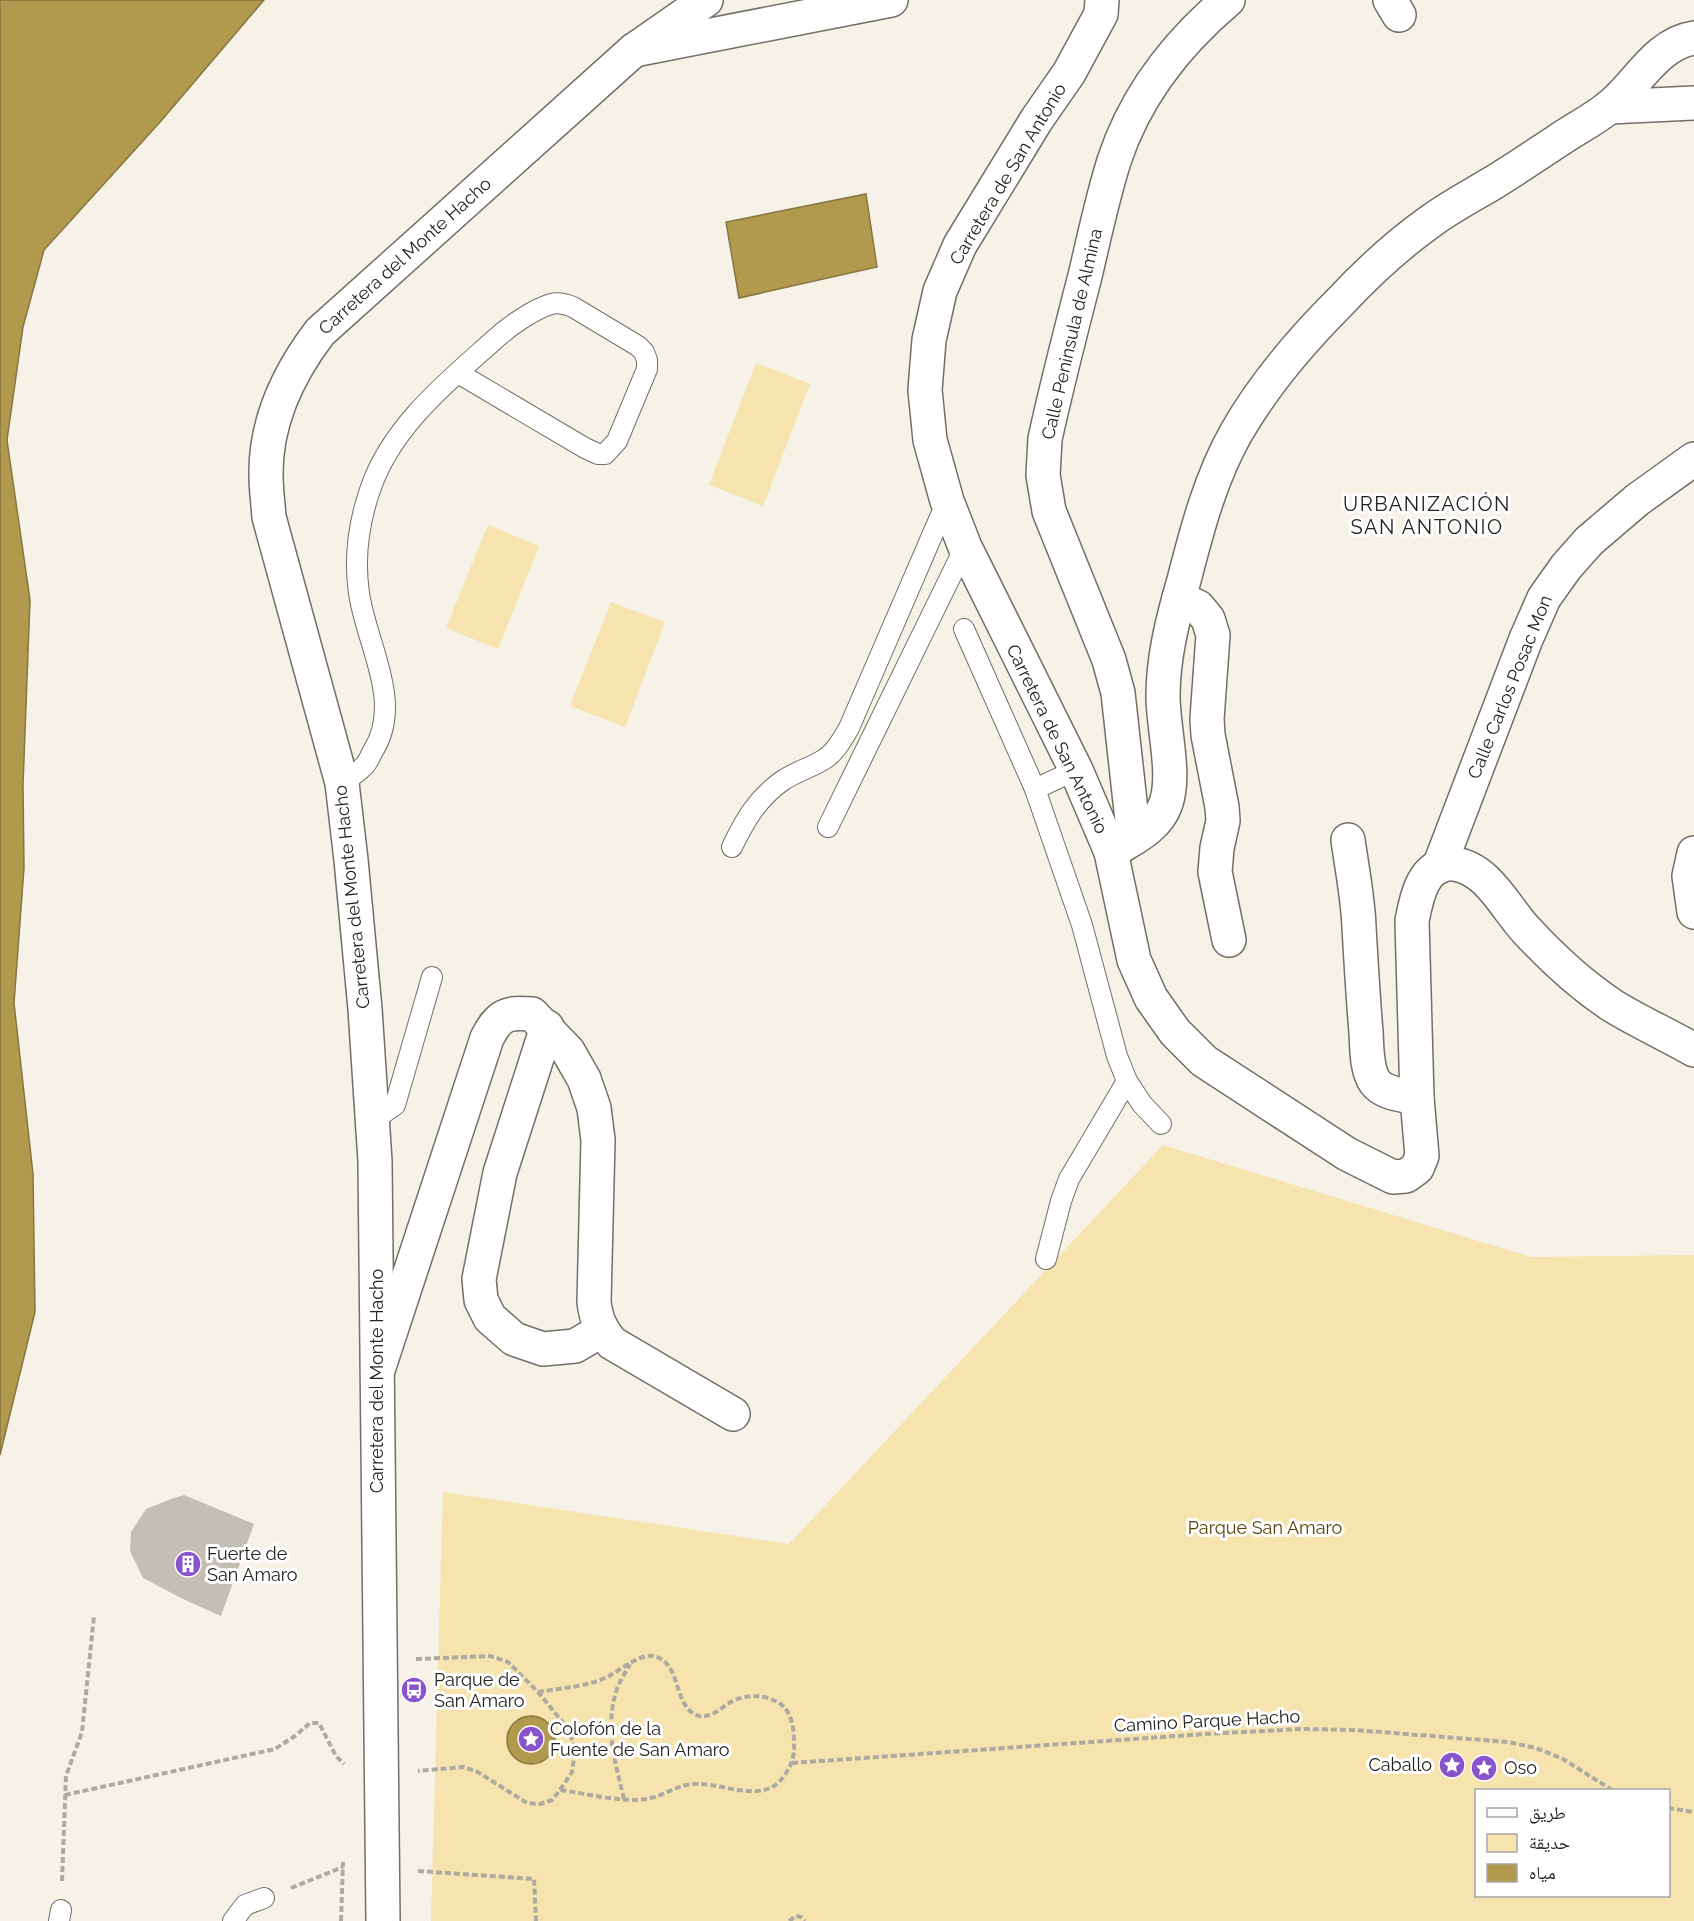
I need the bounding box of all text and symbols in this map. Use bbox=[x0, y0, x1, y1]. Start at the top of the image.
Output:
street label: Carretera de San Antonio bbox=[945, 79, 1070, 268]
street label: Carretera del Monte Hacho bbox=[314, 172, 495, 339]
street label: Calle Peninsula de Almina bbox=[1037, 226, 1106, 441]
district label: URBANIZACIÓN SAN ANTONIO bbox=[1343, 492, 1511, 539]
street label: Calle Carlos Posac Mon bbox=[1463, 592, 1556, 782]
street label: Carretera de San Antonio bbox=[1002, 641, 1113, 837]
street label: Carretera del Monte Hacho bbox=[329, 784, 374, 1010]
street label: Carretera del Monte Hacho bbox=[366, 1268, 387, 1493]
park label: Parque San Amaro bbox=[1188, 1517, 1343, 1538]
place label: Fuerte de San Amaro bbox=[207, 1543, 298, 1585]
building icon: Fuerte de San Amaro bbox=[173, 1549, 203, 1579]
place label: Parque de San Amaro bbox=[434, 1669, 525, 1711]
bus stop icon: Parque de San Amaro bbox=[399, 1675, 429, 1705]
street label: Camino Parque Hacho bbox=[1113, 1705, 1301, 1736]
place label: Colofón de la Fuente de San Amaro bbox=[550, 1718, 730, 1760]
place icon: Colofón de la Fuente de San Amaro bbox=[516, 1724, 546, 1754]
place icon: Caballo bbox=[1437, 1750, 1467, 1780]
place icon: Oso bbox=[1469, 1753, 1499, 1783]
place label: Caballo bbox=[1368, 1754, 1432, 1775]
place label: Oso bbox=[1504, 1757, 1537, 1778]
legend bbox=[1475, 1789, 1670, 1897]
text: طريق bbox=[1529, 1802, 1566, 1824]
text: حديقة bbox=[1529, 1832, 1570, 1853]
text: مياه bbox=[1529, 1862, 1556, 1883]

